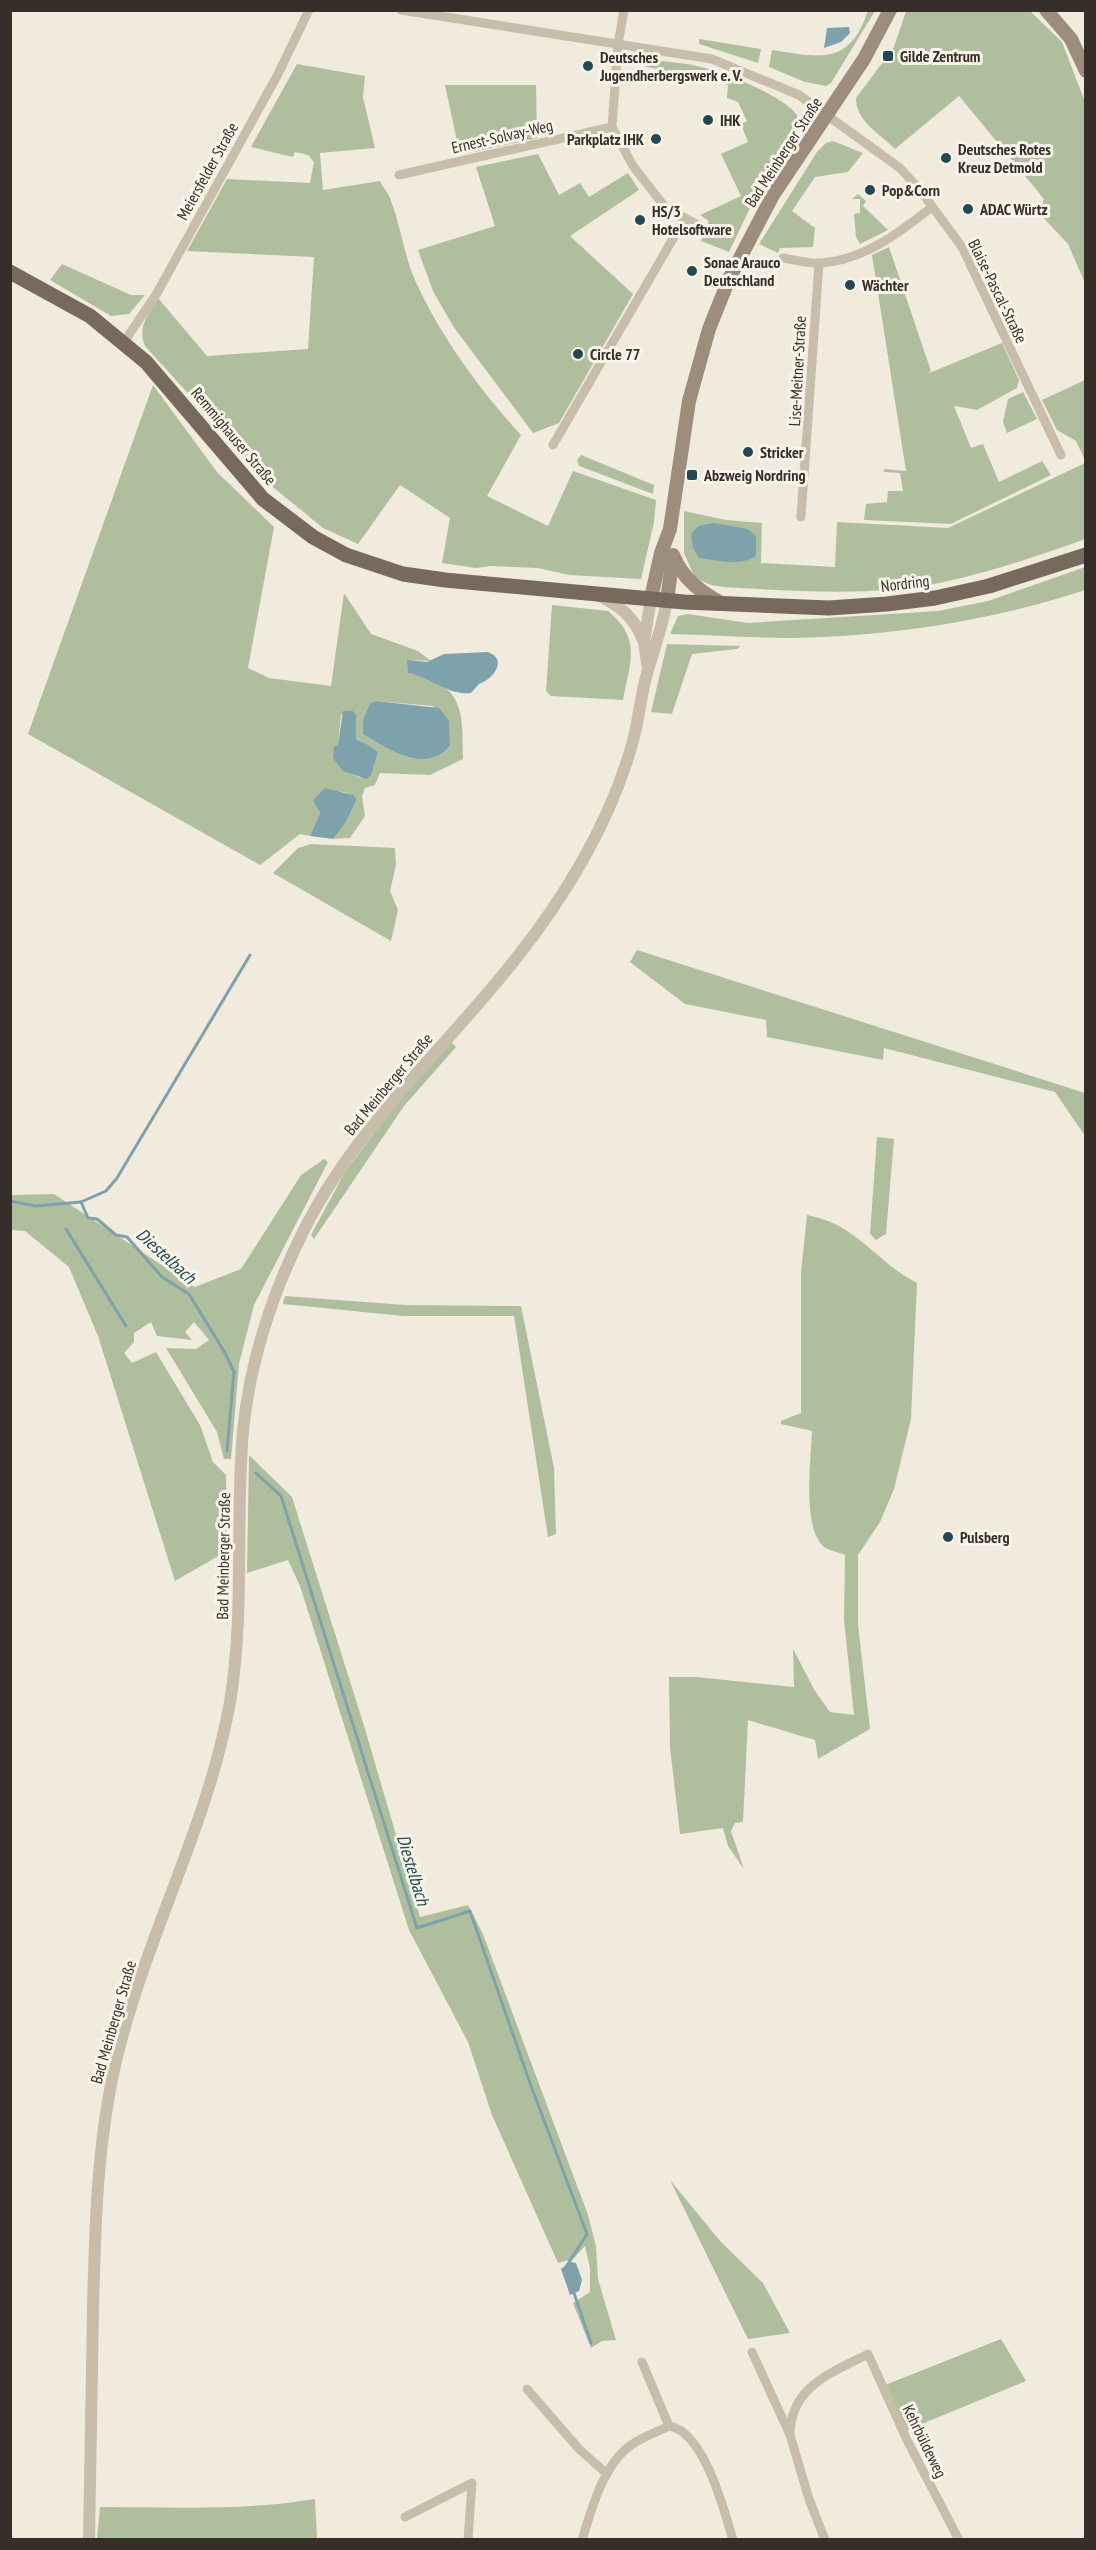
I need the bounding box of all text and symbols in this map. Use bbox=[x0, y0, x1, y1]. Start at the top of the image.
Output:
place label: Gilde Zentrum bbox=[900, 46, 980, 66]
place label: Deutsches Jugendherbergswerk e. V. bbox=[599, 47, 743, 85]
marker: Gilde Zentrum bbox=[881, 49, 895, 63]
marker: Deutsches Jugendherbergswerk e. V. bbox=[581, 59, 595, 73]
street label: Bad Meinberger Straße bbox=[740, 93, 826, 211]
place label: IHK bbox=[720, 110, 741, 130]
marker: IHK bbox=[701, 113, 715, 127]
street label: Ernest-Solvay-Weg bbox=[449, 115, 555, 157]
street label: Meiersfelder Straße bbox=[172, 119, 242, 223]
place label: Parkplatz IHK bbox=[567, 129, 645, 149]
marker: Parkplatz IHK bbox=[649, 132, 663, 146]
place label: Deutsches Rotes Kreuz Detmold bbox=[958, 139, 1051, 177]
marker: Deutsches Rotes Kreuz Detmold bbox=[939, 151, 953, 165]
place label: Pop&Corn bbox=[882, 180, 940, 200]
marker: Pop&Corn bbox=[863, 183, 877, 197]
place label: ADAC Würtz bbox=[979, 199, 1048, 219]
place label: HS/3 Hotelsoftware bbox=[652, 201, 732, 239]
marker: ADAC Würtz bbox=[961, 202, 975, 216]
marker: HS/3 Hotelsoftware bbox=[633, 213, 647, 227]
street label: Blaise-Pascal-Straße bbox=[964, 236, 1032, 346]
place label: Sonae Arauco Deutschland bbox=[704, 252, 780, 290]
marker: Sonae Arauco Deutschland bbox=[685, 264, 699, 278]
place label: Wächter bbox=[861, 275, 909, 295]
marker: Wächter bbox=[843, 278, 857, 292]
street label: Lise-Meitner-Straße bbox=[784, 315, 810, 427]
place label: Circle 77 bbox=[590, 344, 641, 364]
marker: Circle 77 bbox=[571, 347, 585, 361]
street label: Remmighauser Straße bbox=[187, 383, 281, 489]
place label: Stricker bbox=[760, 442, 804, 462]
marker: Stricker bbox=[741, 445, 755, 459]
place label: Abzweig Nordring bbox=[703, 465, 806, 485]
marker: Abzweig Nordring bbox=[685, 468, 699, 482]
street label: Nordring bbox=[880, 570, 930, 596]
street label: Bad Meinberger Straße bbox=[339, 1029, 437, 1139]
water label: Diestelbach bbox=[132, 1223, 202, 1289]
street label: Bad Meinberger Straße bbox=[212, 1492, 234, 1620]
place label: Pulsberg bbox=[960, 1527, 1010, 1547]
marker: Pulsberg bbox=[941, 1530, 955, 1544]
water label: Diestelbach bbox=[392, 1832, 435, 1909]
street label: Bad Meinberger Straße bbox=[86, 1958, 140, 2086]
street label: Kehrbüldeweg bbox=[899, 2401, 951, 2481]

